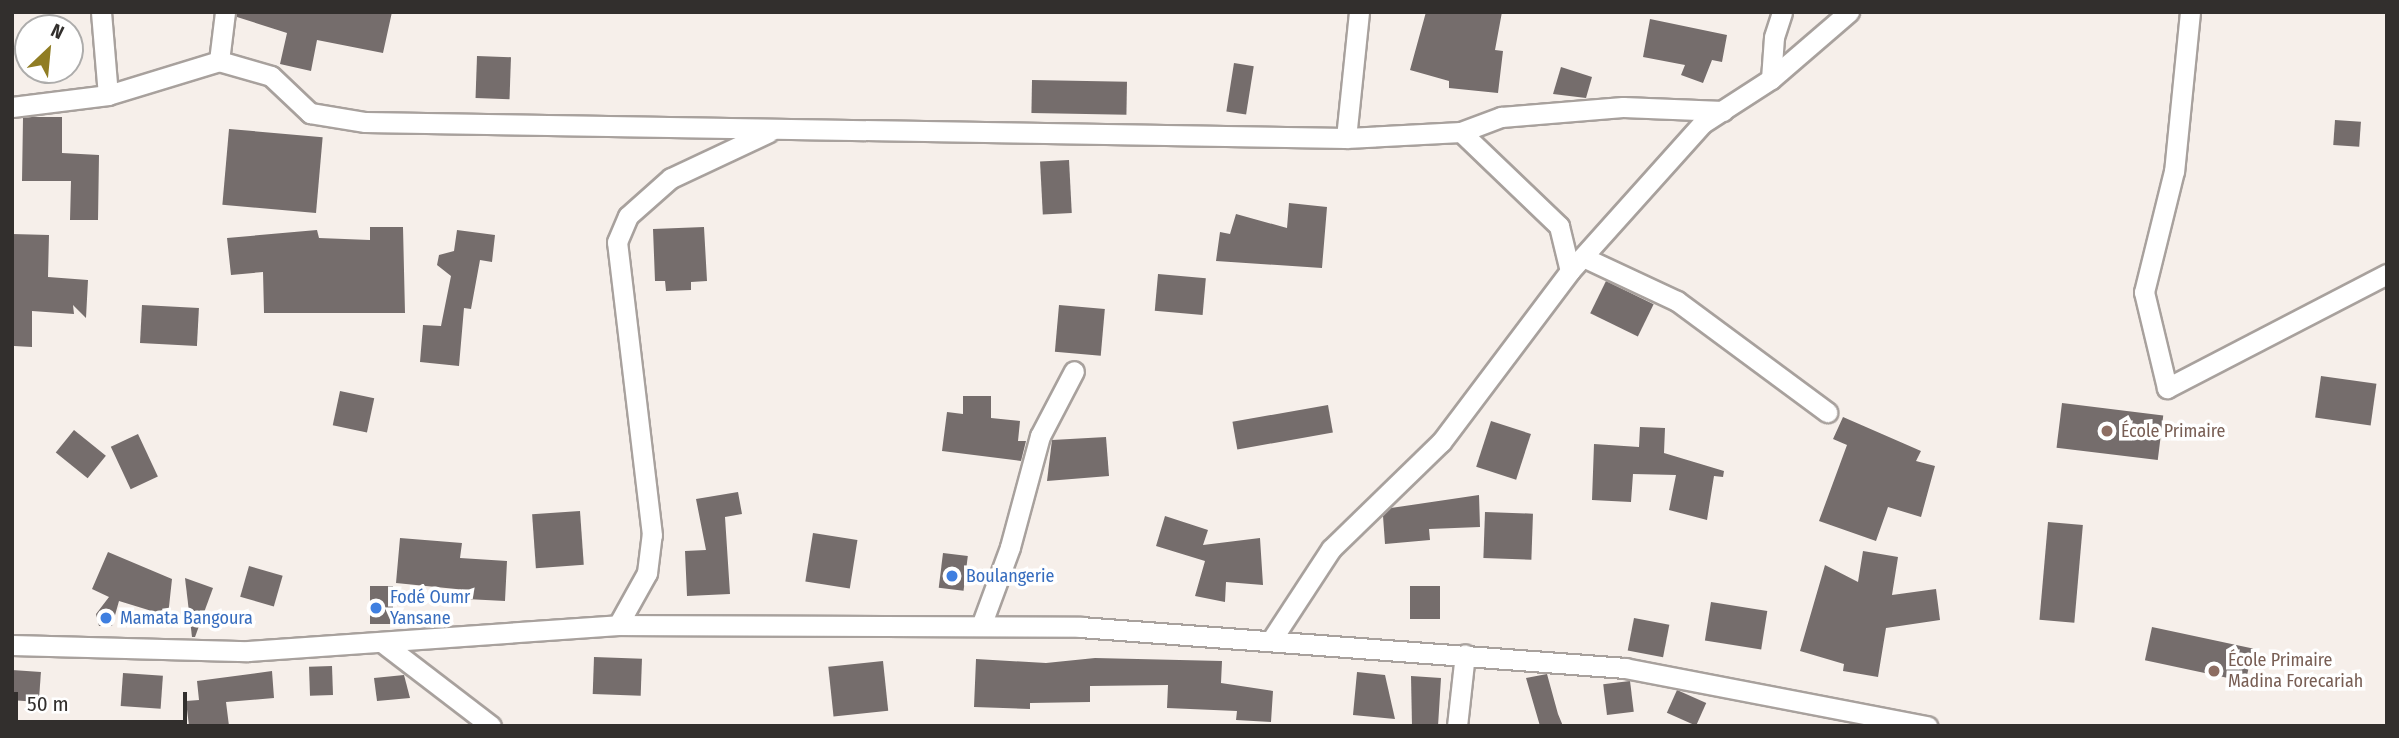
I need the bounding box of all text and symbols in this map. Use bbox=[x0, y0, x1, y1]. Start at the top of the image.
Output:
north arrow bbox=[14, 14, 84, 84]
text: N bbox=[47, 19, 68, 44]
place label: École Primaire bbox=[2121, 420, 2225, 442]
marker: École Primaire bbox=[2099, 423, 2115, 439]
place label: Boulangerie bbox=[966, 565, 1054, 587]
marker: Boulangerie bbox=[944, 568, 960, 584]
place label: Fodé Oumr Yansane bbox=[390, 587, 470, 630]
marker: Fodé Oumr Yansane bbox=[368, 600, 384, 616]
place label: Mamata Bangoura bbox=[120, 607, 253, 629]
marker: Mamata Bangoura bbox=[98, 610, 114, 626]
place label: École Primaire Madina Forecariah bbox=[2228, 650, 2363, 692]
marker: École Primaire Madina Forecariah bbox=[2206, 663, 2222, 679]
scale bar bbox=[18, 678, 191, 722]
text: 50 m bbox=[27, 691, 69, 717]

